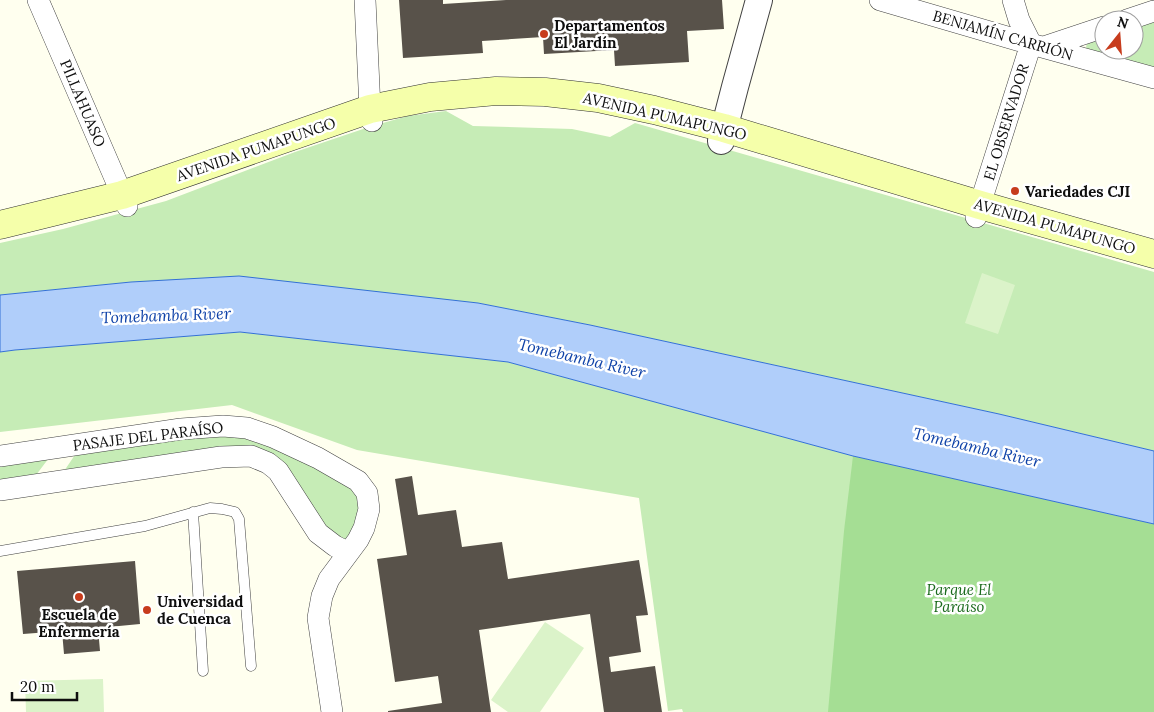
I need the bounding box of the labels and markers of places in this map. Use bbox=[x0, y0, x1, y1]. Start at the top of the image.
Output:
place label: Departamentos El Jardín bbox=[554, 16, 665, 52]
marker: Departamentos El Jardín bbox=[538, 28, 550, 40]
place label: Variedades CJI bbox=[1025, 182, 1131, 201]
marker: Variedades CJI bbox=[1009, 185, 1021, 197]
marker: Escuela de Enfermería bbox=[73, 591, 85, 603]
place label: Universidad de Cuenca bbox=[157, 592, 243, 628]
marker: Universidad de Cuenca bbox=[141, 604, 153, 616]
place label: Escuela de Enfermería bbox=[38, 605, 120, 641]

